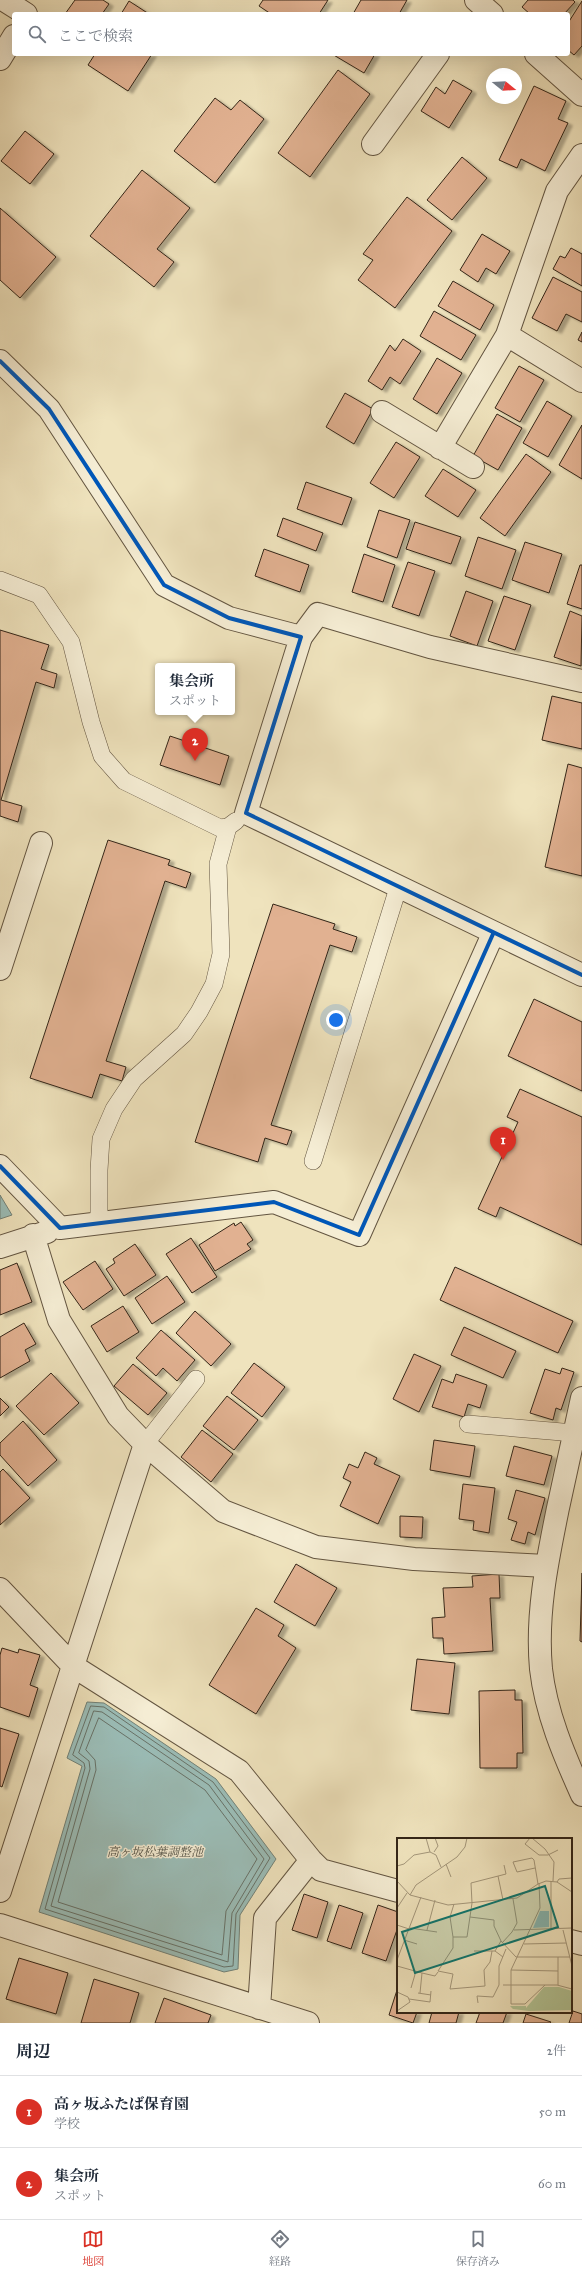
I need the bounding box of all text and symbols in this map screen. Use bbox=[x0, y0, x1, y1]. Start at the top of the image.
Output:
search box bbox=[12, 12, 570, 56]
icon: search bbox=[26, 23, 48, 45]
text: ここで検索 bbox=[58, 27, 133, 45]
north arrow bbox=[486, 68, 522, 104]
popup bbox=[155, 663, 235, 715]
text: 集会所 bbox=[169, 672, 214, 690]
text: スポット bbox=[169, 693, 221, 709]
pin: 2 bbox=[182, 728, 208, 761]
your location bbox=[326, 1010, 346, 1030]
pin: 1 bbox=[490, 1127, 516, 1160]
inset map bbox=[397, 1838, 572, 2013]
water label: 高ヶ坂松葉調整池 bbox=[107, 1845, 205, 1859]
text: 周辺 bbox=[16, 2041, 50, 2062]
text: 2件 bbox=[547, 2043, 566, 2059]
text: 高ヶ坂ふたば保育園 bbox=[54, 2095, 189, 2113]
text: 1 bbox=[26, 2104, 32, 2120]
text: 50 m bbox=[539, 2104, 566, 2120]
text: 学校 bbox=[54, 2116, 80, 2132]
text: 集会所 bbox=[54, 2167, 99, 2185]
text: 2 bbox=[26, 2176, 32, 2192]
text: 60 m bbox=[538, 2176, 566, 2192]
text: スポット bbox=[54, 2188, 106, 2204]
tab: 地図 bbox=[82, 2228, 104, 2268]
tab: 経路 bbox=[269, 2228, 291, 2268]
tab: 保存済み bbox=[456, 2228, 500, 2268]

